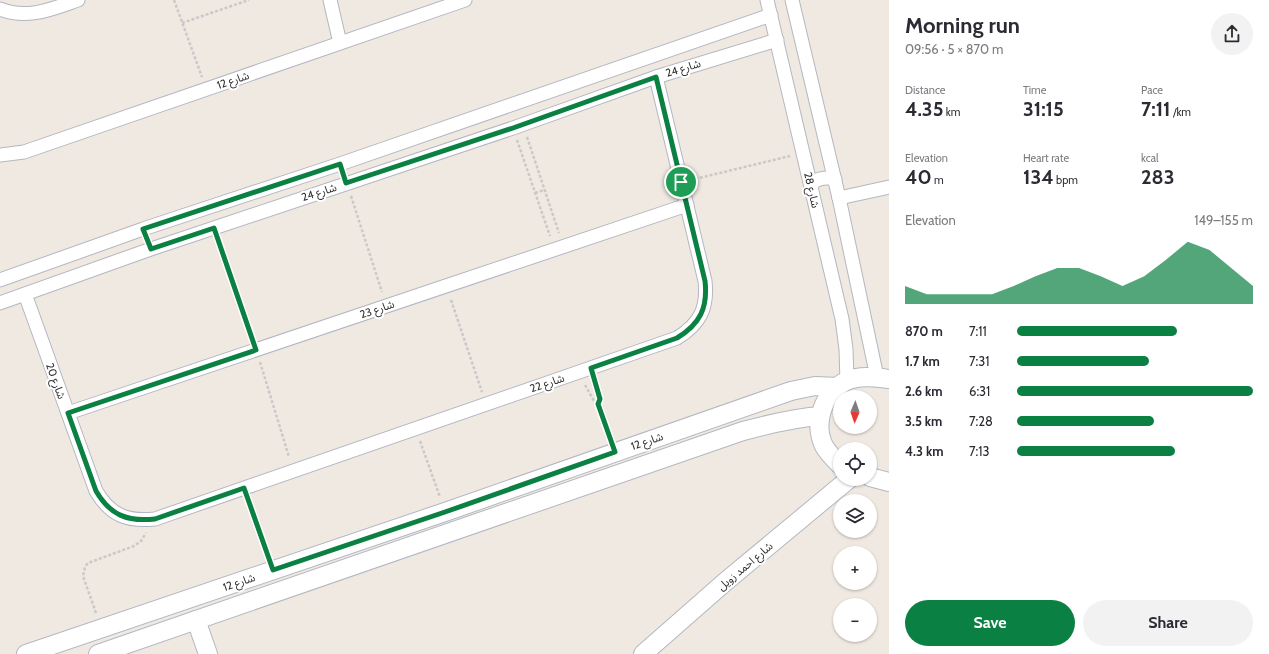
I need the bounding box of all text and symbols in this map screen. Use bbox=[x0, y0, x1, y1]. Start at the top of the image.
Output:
text: Morning run bbox=[905, 12, 1020, 39]
button: share bbox=[1211, 13, 1253, 55]
text: 09:56 · 5 × 870 m bbox=[905, 41, 1003, 57]
street label: شارع 24 bbox=[664, 56, 703, 81]
street label: شارع 12 bbox=[215, 68, 252, 93]
text: Distance bbox=[905, 83, 946, 97]
text: Time bbox=[1023, 83, 1046, 97]
text: Pace bbox=[1141, 83, 1163, 97]
text: 4.35 bbox=[905, 97, 943, 121]
text: 31:15 bbox=[1023, 97, 1064, 121]
text: 7:11 bbox=[1141, 97, 1170, 121]
text: km bbox=[943, 105, 960, 119]
text: /km bbox=[1170, 105, 1191, 119]
text: Elevation bbox=[905, 151, 948, 165]
text: Heart rate bbox=[1023, 151, 1069, 165]
text: kcal bbox=[1141, 151, 1159, 165]
pin bbox=[664, 165, 698, 199]
text: 40 bbox=[905, 165, 932, 189]
text: 134 bbox=[1023, 165, 1054, 189]
text: 283 bbox=[1141, 165, 1174, 189]
icon: arrive bbox=[670, 171, 692, 193]
street label: شارع 28 bbox=[800, 171, 823, 210]
text: m bbox=[932, 173, 944, 187]
text: bpm bbox=[1054, 173, 1078, 187]
street label: شارع 24 bbox=[300, 180, 339, 205]
text: Elevation bbox=[905, 212, 956, 228]
text: 149–155 m bbox=[1194, 212, 1253, 228]
street label: شارع 23 bbox=[358, 296, 397, 322]
text: 870 m bbox=[905, 323, 943, 339]
text: 7:11 bbox=[969, 323, 987, 339]
text: 1.7 km bbox=[905, 353, 940, 369]
text: 7:31 bbox=[969, 353, 990, 369]
street label: شارع 20 bbox=[42, 361, 69, 402]
street label: شارع 22 bbox=[528, 370, 567, 396]
text: 2.6 km bbox=[905, 383, 943, 399]
text: 6:31 bbox=[969, 383, 990, 399]
north arrow bbox=[833, 390, 877, 434]
map controls bbox=[833, 390, 877, 642]
text: 3.5 km bbox=[905, 413, 942, 429]
text: 7:28 bbox=[969, 413, 993, 429]
street label: شارع 12 bbox=[629, 429, 666, 454]
button: locate bbox=[833, 442, 877, 486]
text: 4.3 km bbox=[905, 443, 944, 459]
text: 7:13 bbox=[969, 443, 990, 459]
button: layers bbox=[833, 494, 877, 538]
street label: شارع احمد زويل bbox=[714, 539, 776, 594]
button: + bbox=[833, 546, 877, 590]
street label: شارع 12 bbox=[221, 570, 258, 595]
button: − bbox=[833, 598, 877, 642]
button: Save bbox=[905, 600, 1075, 646]
button: Share bbox=[1083, 600, 1253, 646]

